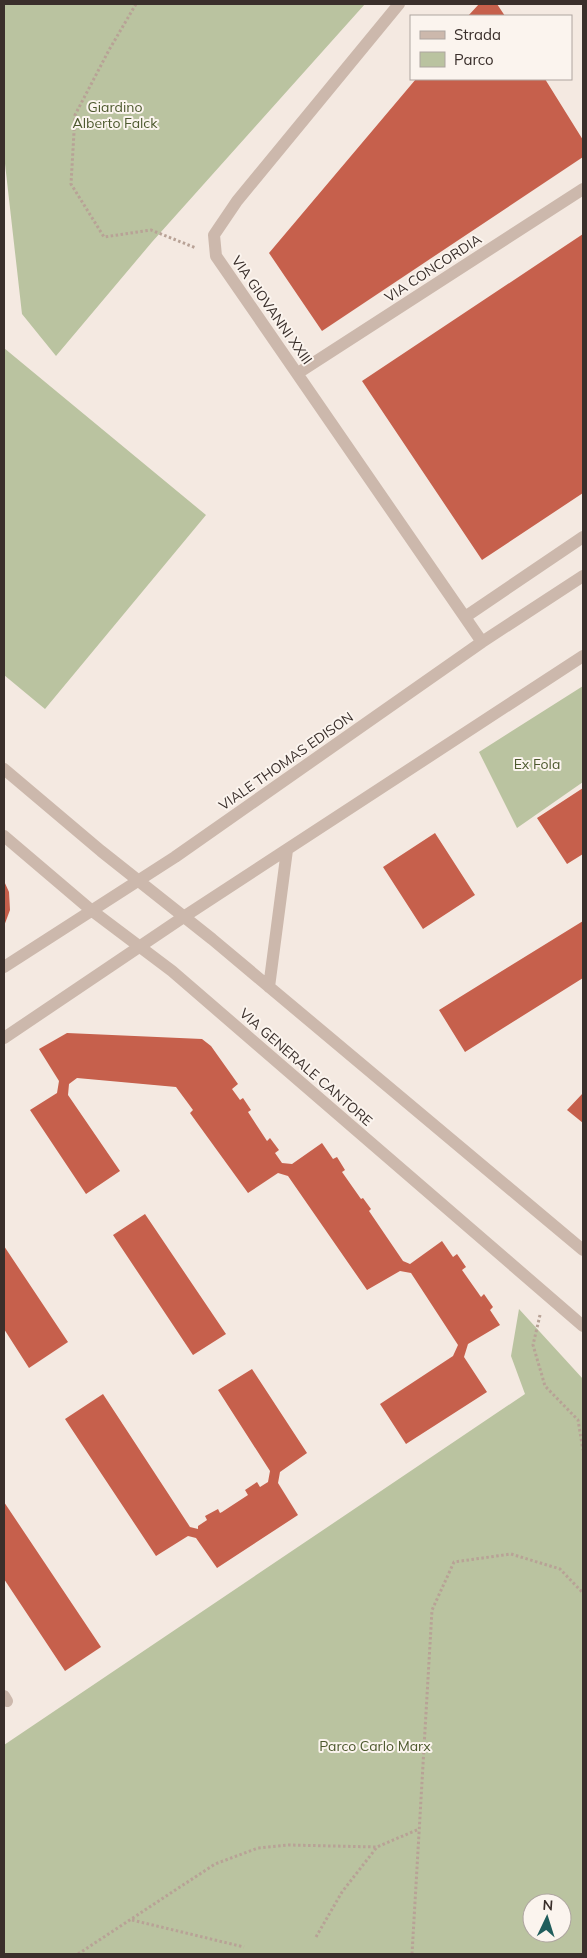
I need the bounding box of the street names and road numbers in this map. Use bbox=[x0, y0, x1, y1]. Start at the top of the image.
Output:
street label: VIA CONCORDIA bbox=[381, 230, 485, 306]
street label: VIA GIOVANNI XXIII bbox=[228, 252, 316, 368]
street label: VIALE THOMAS EDISON bbox=[215, 708, 357, 814]
street label: VIA GENERALE CANTORE bbox=[236, 1004, 376, 1130]

